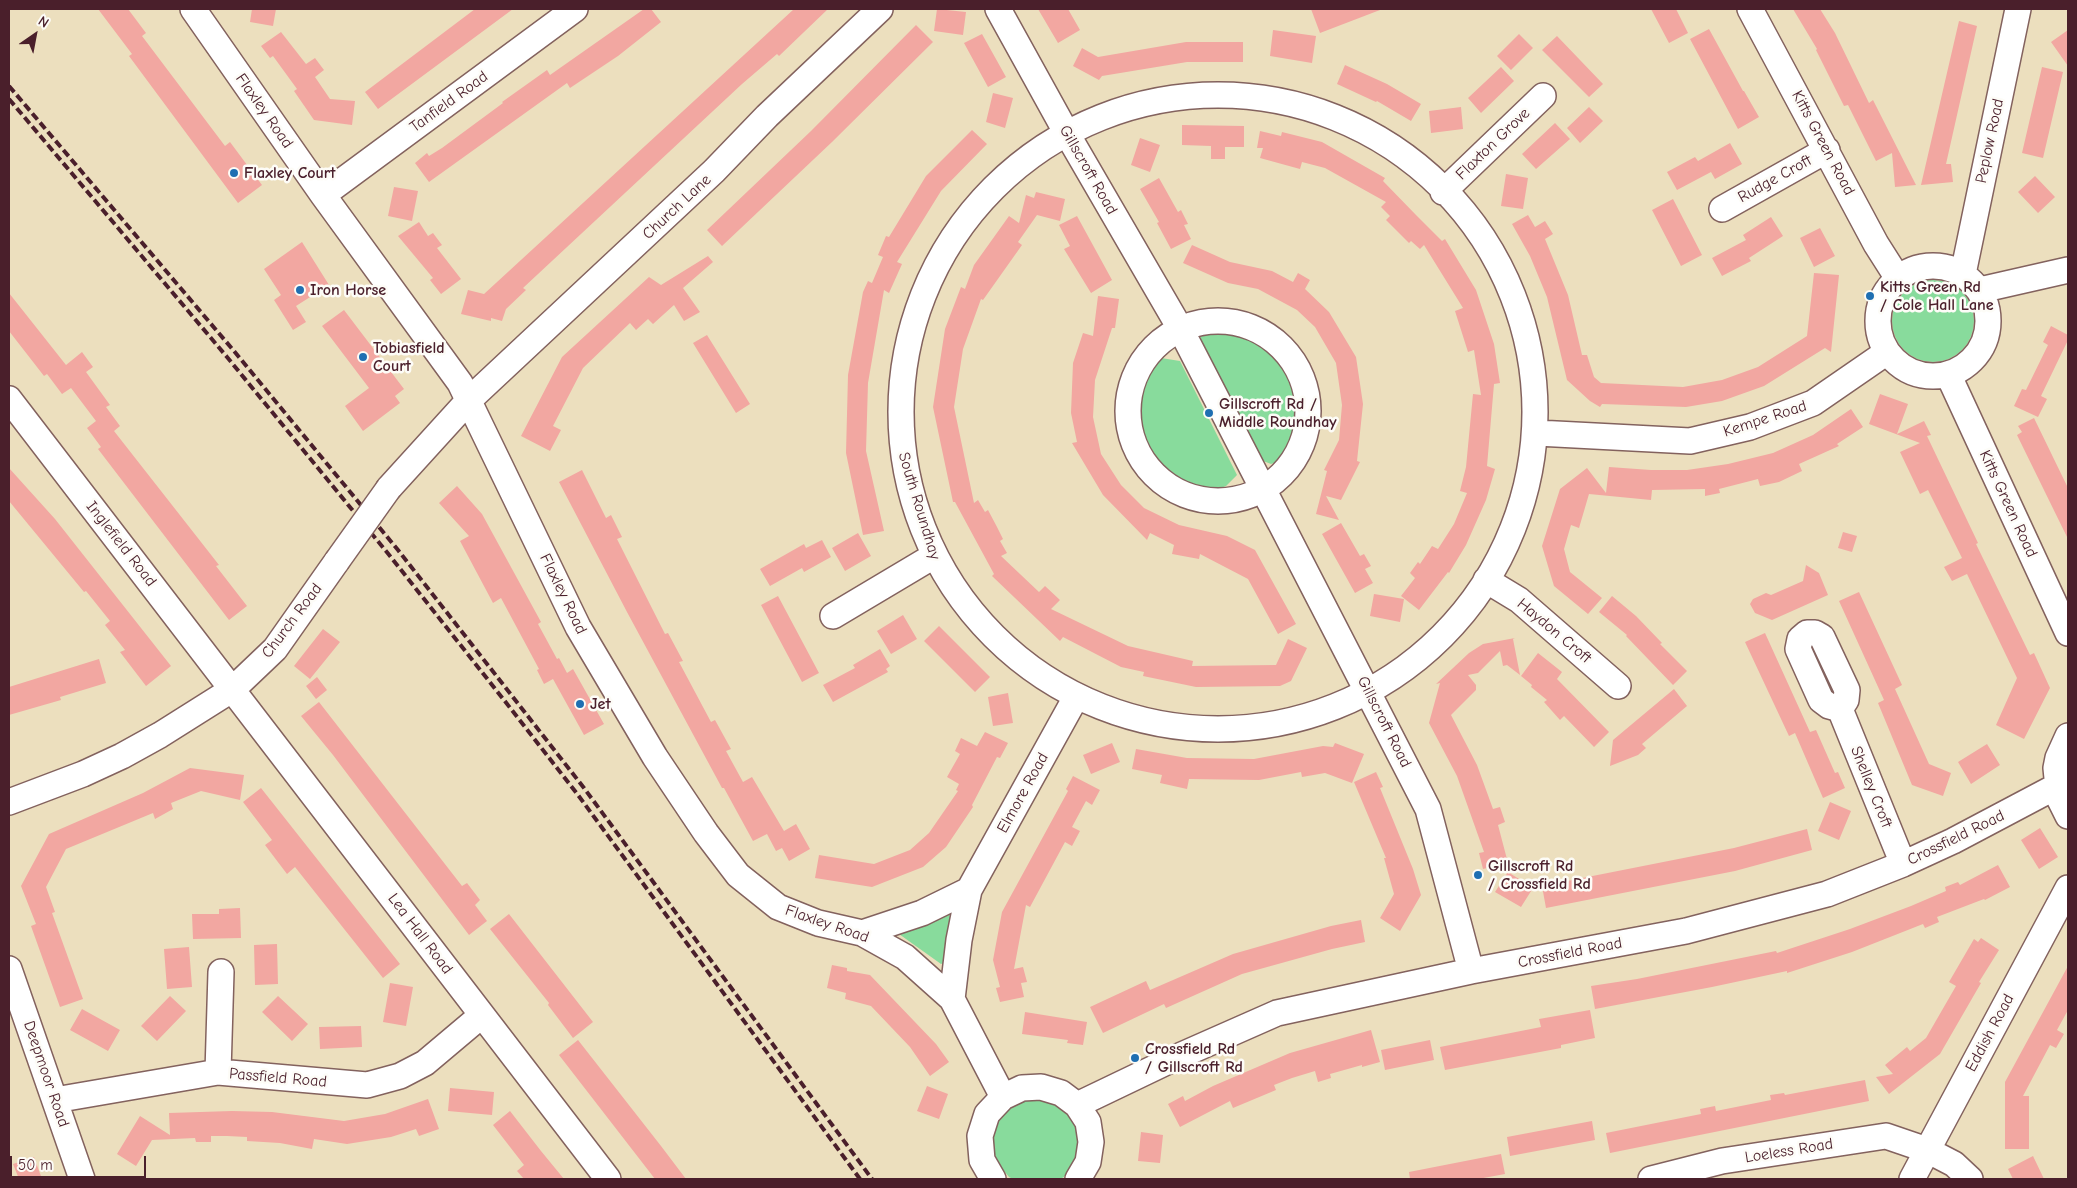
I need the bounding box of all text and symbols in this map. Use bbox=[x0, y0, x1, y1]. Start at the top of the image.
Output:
north arrow bbox=[10, 10, 60, 60]
text: N bbox=[35, 12, 52, 32]
street label: Tanfield Road bbox=[406, 67, 492, 137]
street label: Flaxley Road bbox=[231, 70, 297, 152]
street label: Kitts Green Road bbox=[1787, 87, 1859, 199]
street label: Peplow Road bbox=[1972, 97, 2008, 185]
street label: Flaxton Grove bbox=[1452, 104, 1534, 184]
street label: Gillscroft Road bbox=[1055, 122, 1121, 218]
street label: Rudge Croft bbox=[1735, 151, 1815, 207]
place label: Flaxley Court bbox=[244, 163, 336, 183]
marker: Flaxley Court bbox=[228, 167, 240, 179]
street label: Church Lane bbox=[639, 170, 715, 244]
place label: Kitts Green Rd / Cole Hall Lane bbox=[1880, 277, 1994, 315]
place label: Iron Horse bbox=[310, 280, 386, 300]
marker: Iron Horse bbox=[294, 284, 306, 296]
marker: Kitts Green Rd / Cole Hall Lane bbox=[1864, 290, 1876, 302]
place label: Tobiasfield Court bbox=[373, 338, 445, 376]
marker: Tobiasfield Court bbox=[357, 351, 369, 363]
place label: Gillscroft Rd / Middle Roundhay bbox=[1219, 394, 1337, 432]
street label: Kempe Road bbox=[1721, 396, 1809, 442]
marker: Gillscroft Rd / Middle Roundhay bbox=[1203, 407, 1215, 419]
street label: Kitts Green Road bbox=[1975, 447, 2041, 561]
street label: South Roundhay bbox=[894, 450, 944, 562]
street label: Inglefield Road bbox=[82, 497, 160, 591]
street label: Flaxley Road bbox=[535, 551, 591, 637]
street label: Church Road bbox=[258, 580, 326, 662]
street label: Haydon Croft bbox=[1513, 594, 1595, 668]
street label: Gillscroft Road bbox=[1353, 673, 1415, 771]
place label: Jet bbox=[590, 694, 611, 714]
marker: Jet bbox=[574, 698, 586, 710]
street label: Shelley Croft bbox=[1846, 743, 1896, 831]
street label: Elmore Road bbox=[993, 750, 1053, 836]
street label: Crossfield Road bbox=[1904, 806, 2008, 870]
place label: Gillscroft Rd / Crossfield Rd bbox=[1488, 856, 1591, 894]
marker: Gillscroft Rd / Crossfield Rd bbox=[1472, 869, 1484, 881]
street label: Lea Hall Road bbox=[383, 890, 457, 978]
street label: Flaxley Road bbox=[783, 901, 871, 947]
street label: Crossfield Road bbox=[1516, 933, 1624, 973]
street label: Eddish Road bbox=[1961, 991, 2019, 1075]
street label: Deepmoor Road bbox=[19, 1018, 73, 1130]
place label: Crossfield Rd / Gillscroft Rd bbox=[1145, 1039, 1243, 1077]
marker: Crossfield Rd / Gillscroft Rd bbox=[1129, 1052, 1141, 1064]
street label: Passfield Road bbox=[228, 1064, 328, 1092]
street label: Loeless Road bbox=[1744, 1135, 1834, 1167]
scale bar bbox=[12, 1146, 149, 1178]
text: 50 m bbox=[18, 1156, 53, 1174]

